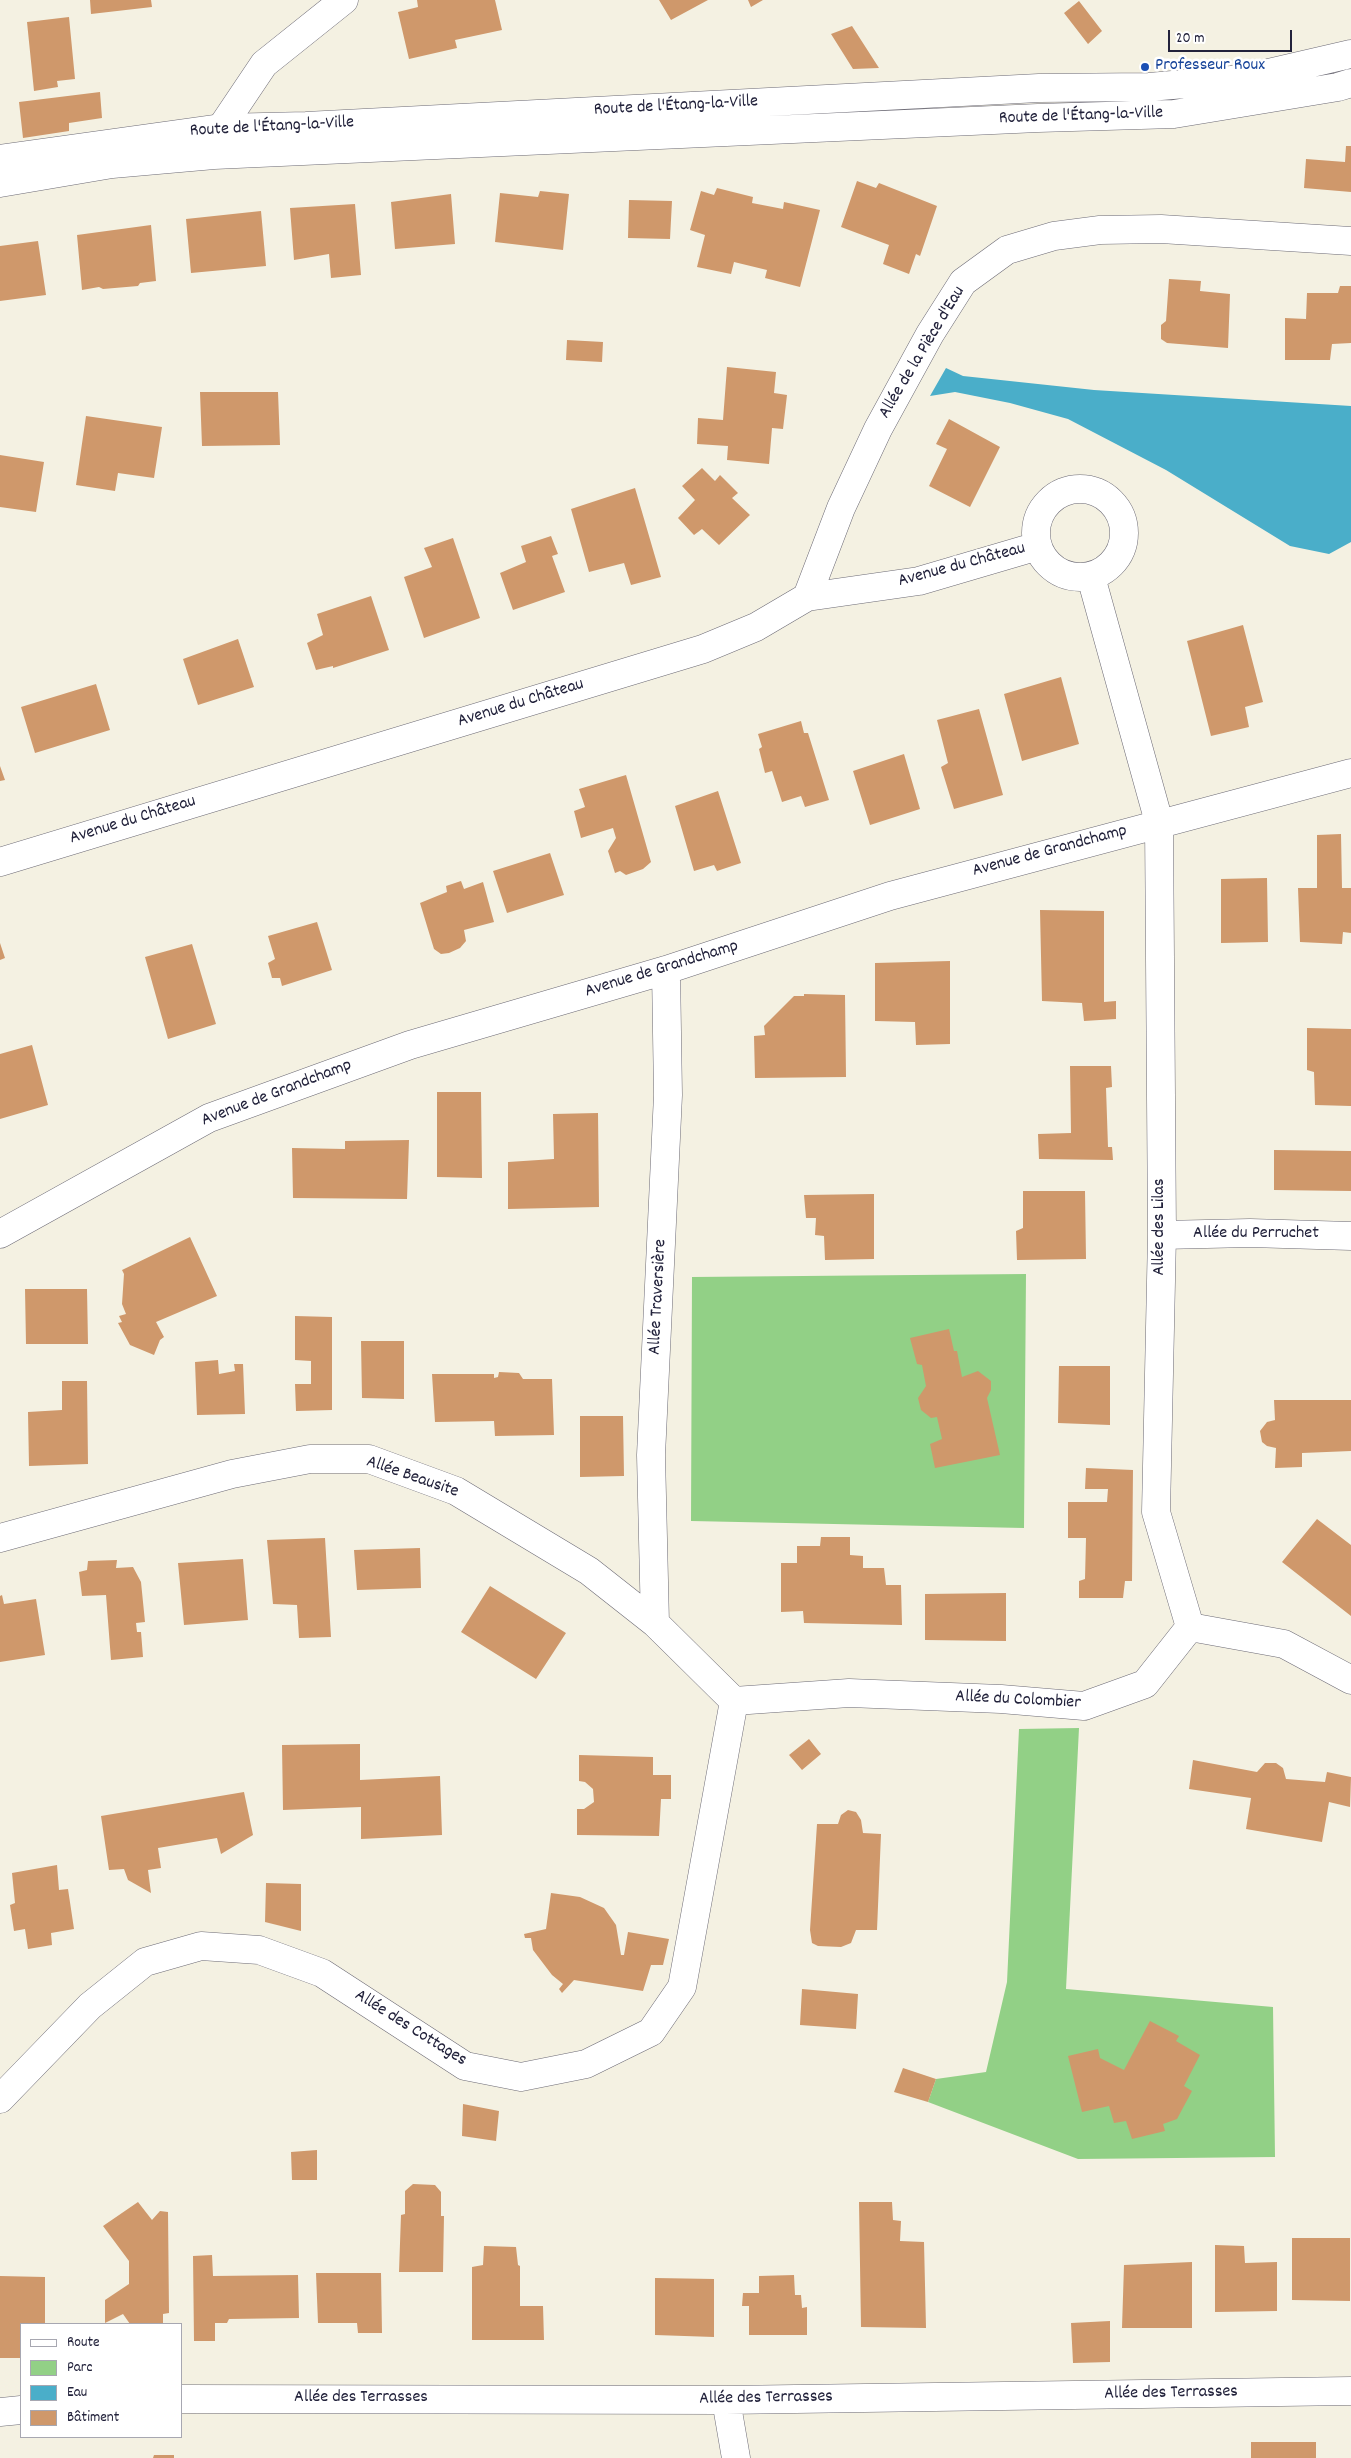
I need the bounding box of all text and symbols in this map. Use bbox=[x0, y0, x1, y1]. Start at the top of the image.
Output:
scale bar bbox=[1171, 20, 1295, 52]
text: 20 m bbox=[1176, 28, 1204, 50]
place label: Professeur Roux bbox=[1155, 56, 1265, 78]
marker: Professeur Roux bbox=[1139, 61, 1151, 73]
street label: Route de l'Étang-la-Ville bbox=[593, 92, 759, 122]
street label: Route de l'Étang-la-Ville bbox=[998, 103, 1164, 131]
street label: Route de l'Étang-la-Ville bbox=[189, 113, 355, 143]
street label: Allée de la Pièce d'Eau bbox=[875, 283, 971, 423]
street label: Avenue du Château bbox=[896, 539, 1028, 593]
street label: Avenue du Château bbox=[455, 675, 587, 733]
street label: Avenue du Château bbox=[67, 792, 199, 850]
street label: Avenue de Grandchamp bbox=[970, 821, 1130, 883]
street label: Avenue de Grandchamp bbox=[583, 936, 741, 1004]
street label: Avenue de Grandchamp bbox=[199, 1055, 355, 1133]
street label: Allée des Lilas bbox=[1150, 1178, 1172, 1276]
street label: Allée du Perruchet bbox=[1193, 1224, 1319, 1246]
street label: Allée Traversière bbox=[645, 1239, 673, 1355]
street label: Allée Beausite bbox=[363, 1452, 461, 1504]
street label: Allée du Colombier bbox=[955, 1687, 1081, 1715]
street label: Allée des Cottages bbox=[350, 1986, 470, 2072]
legend bbox=[20, 2323, 182, 2438]
text: Route bbox=[67, 2332, 100, 2354]
text: Parc bbox=[67, 2357, 92, 2379]
text: Eau bbox=[67, 2382, 87, 2404]
street label: Allée des Terrasses bbox=[1104, 2382, 1238, 2406]
street label: Allée des Terrasses bbox=[699, 2387, 833, 2411]
street label: Allée des Terrasses bbox=[294, 2388, 428, 2410]
text: Bâtiment bbox=[67, 2407, 119, 2429]

